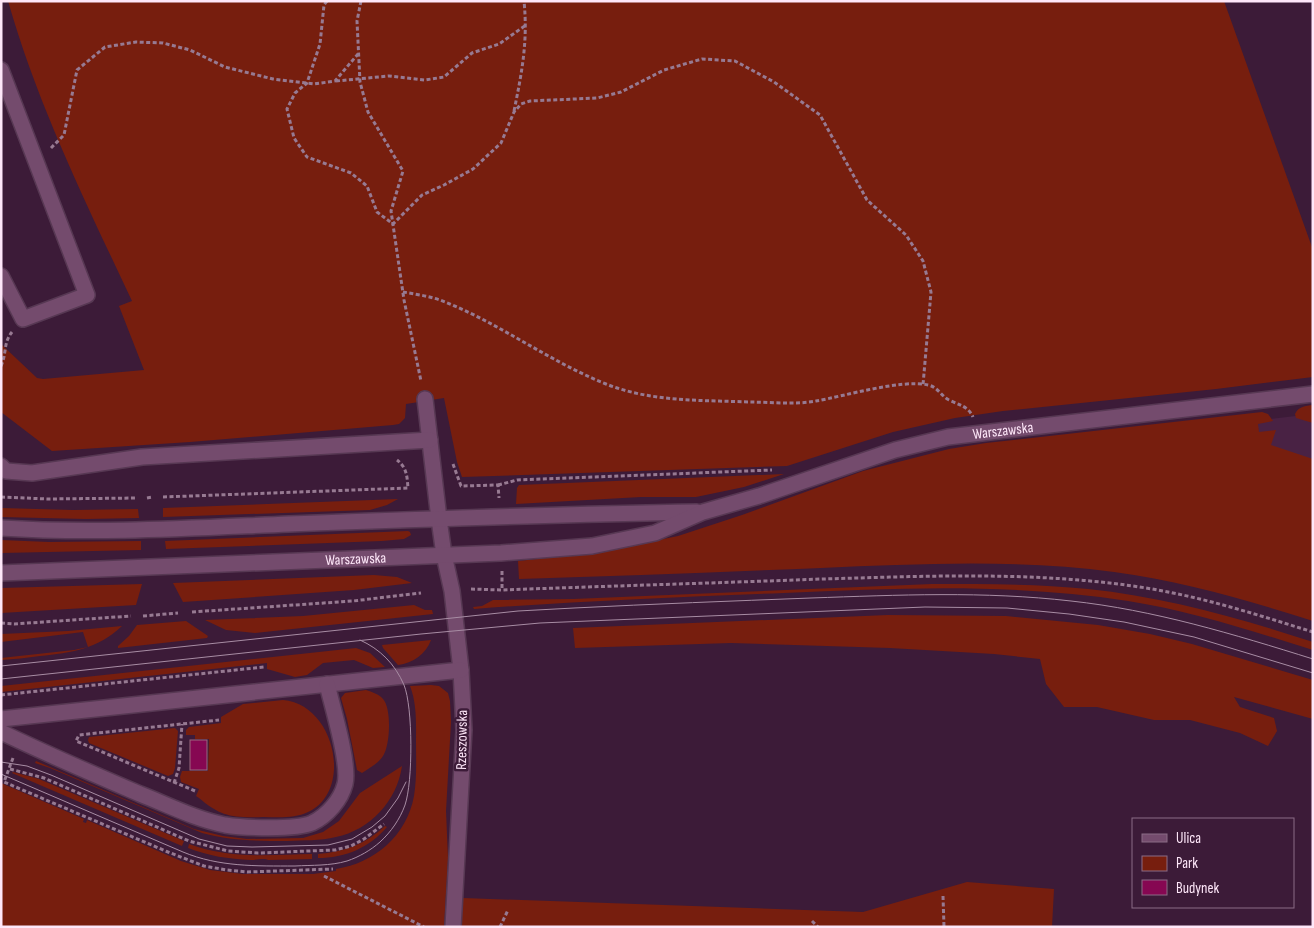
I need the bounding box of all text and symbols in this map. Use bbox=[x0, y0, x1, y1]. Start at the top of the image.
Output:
street label: Warszawska bbox=[972, 418, 1034, 444]
street label: Warszawska bbox=[325, 548, 387, 570]
street label: Rzeszowska bbox=[452, 710, 472, 770]
legend bbox=[1132, 818, 1294, 908]
text: Ulica bbox=[1176, 829, 1201, 848]
text: Park bbox=[1176, 854, 1198, 873]
text: Budynek bbox=[1176, 879, 1219, 898]

